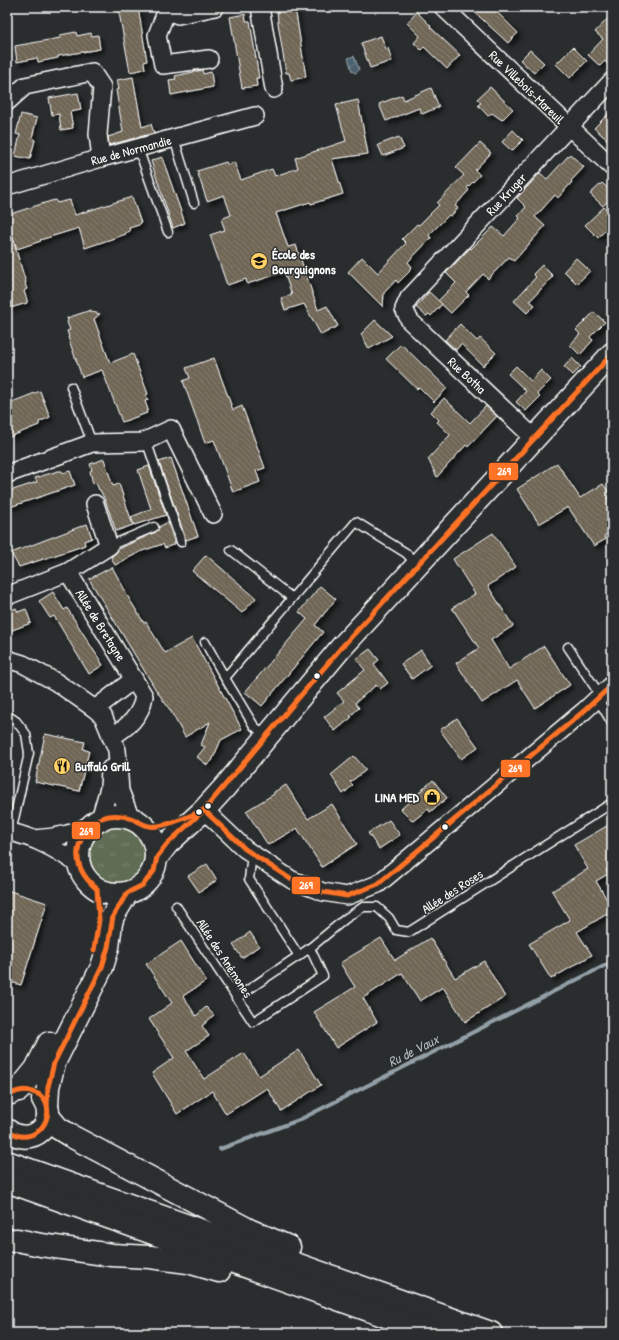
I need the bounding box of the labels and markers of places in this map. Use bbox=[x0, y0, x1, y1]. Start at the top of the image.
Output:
place label: École des Bourguignons bbox=[272, 245, 336, 279]
school or university icon: École des Bourguignons bbox=[249, 251, 269, 271]
unlabelled marker bbox=[312, 671, 322, 681]
restaurant icon: Buffalo Grill bbox=[52, 756, 72, 776]
place label: Buffalo Grill bbox=[75, 757, 131, 775]
shop icon: LINA MED bbox=[422, 787, 442, 807]
place label: LINA MED bbox=[375, 788, 420, 806]
unlabelled marker bbox=[203, 801, 213, 811]
unlabelled marker bbox=[194, 807, 204, 817]
unlabelled marker bbox=[440, 822, 450, 832]

